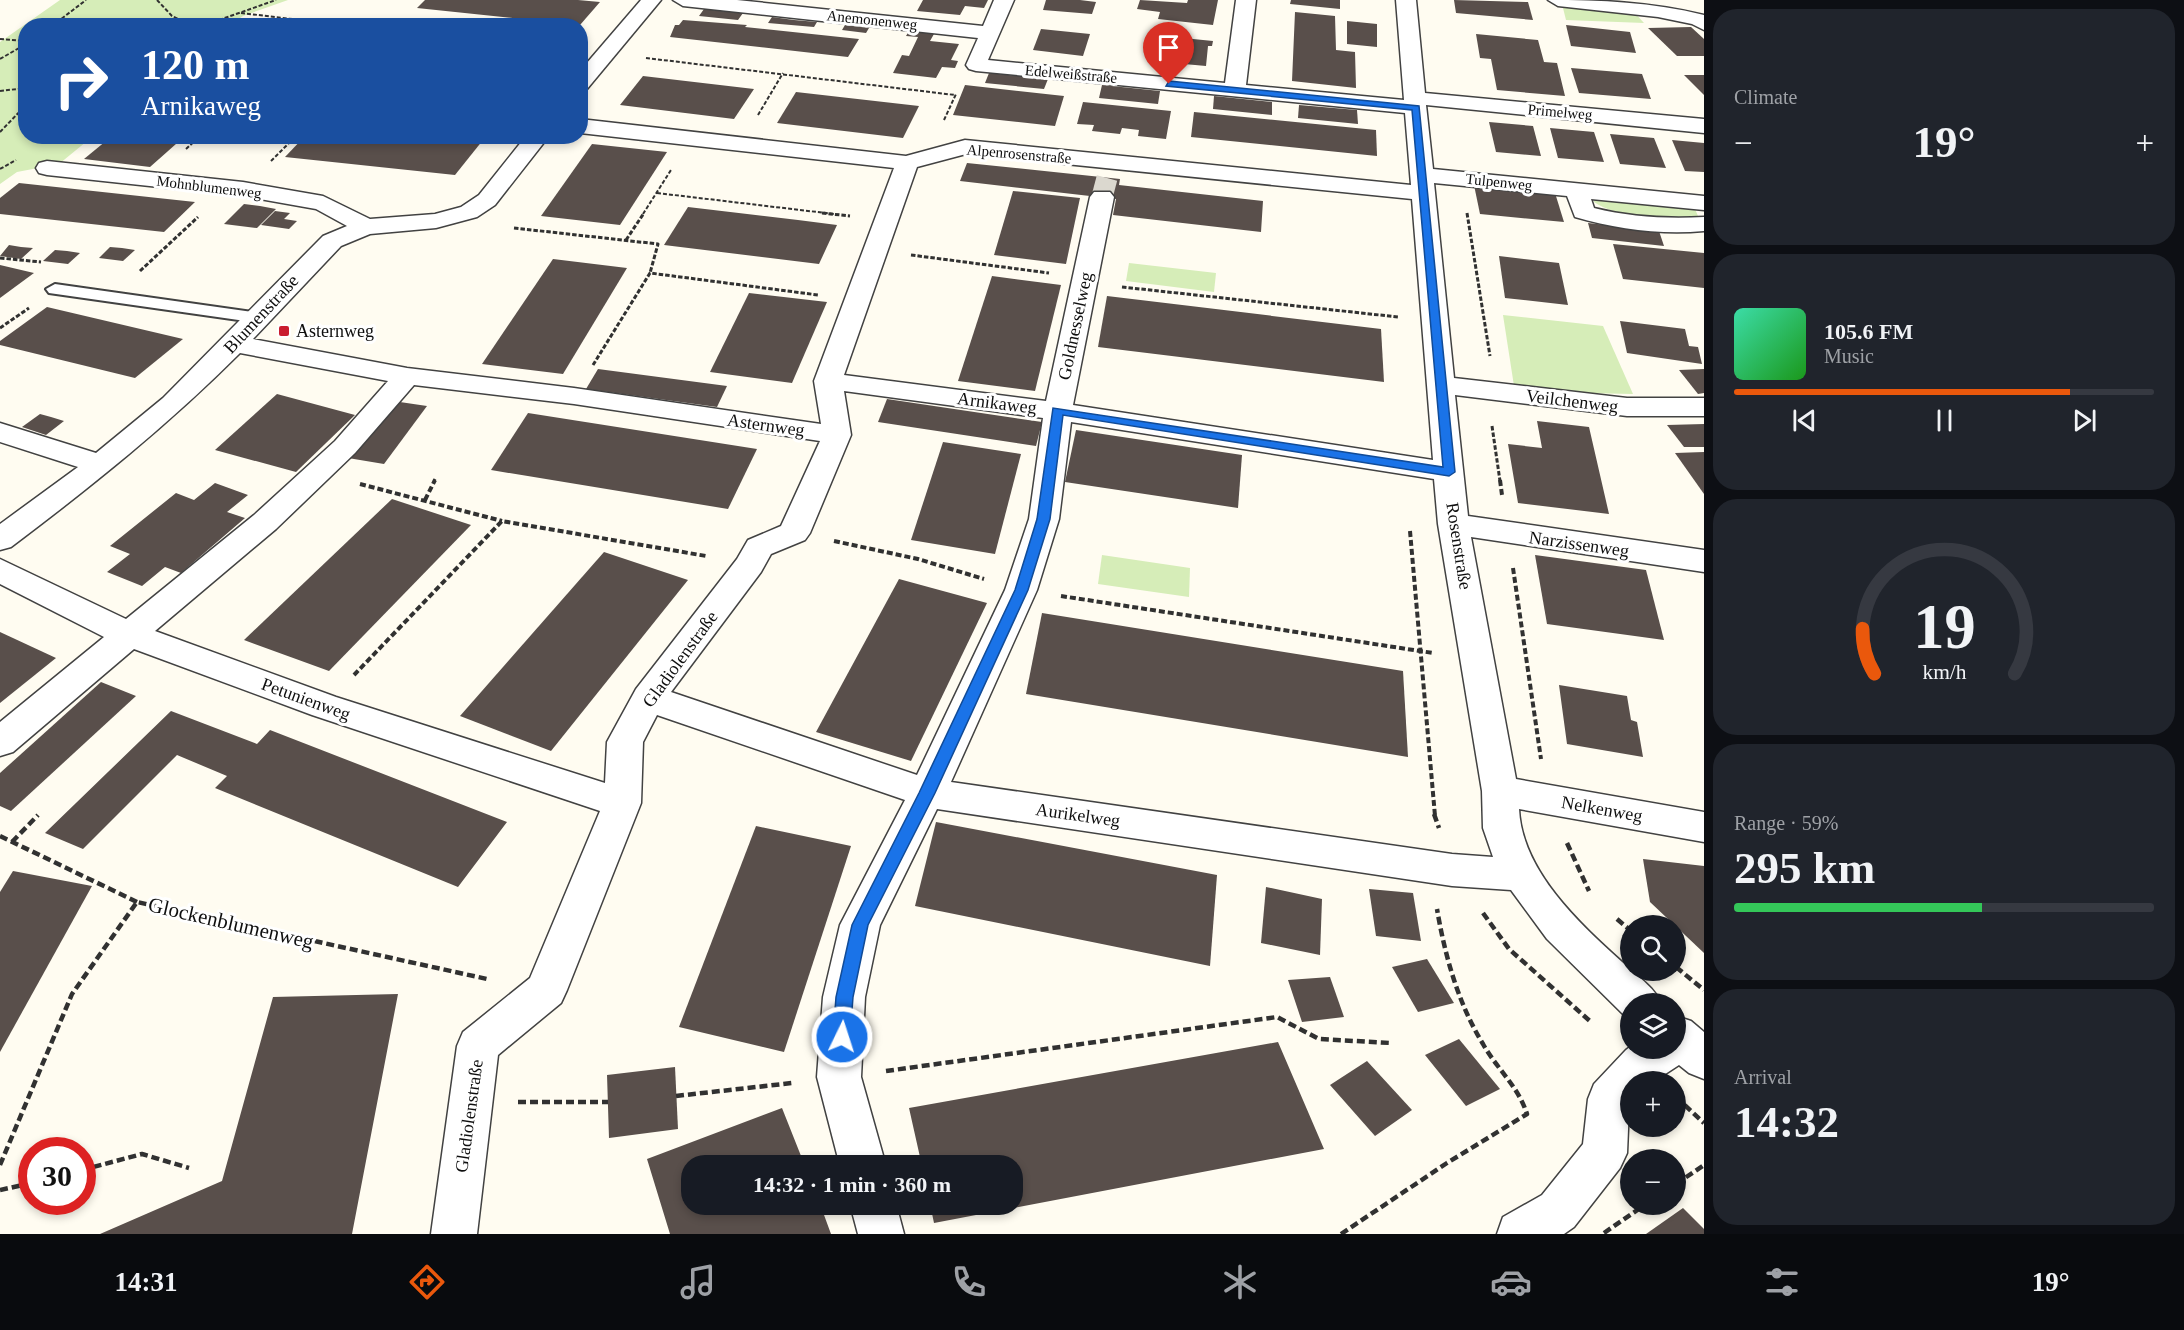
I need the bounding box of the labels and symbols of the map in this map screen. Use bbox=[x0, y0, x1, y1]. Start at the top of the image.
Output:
street label: Anemonenweg bbox=[826, 7, 918, 33]
pin bbox=[1143, 22, 1194, 84]
street label: Edelweißstraße bbox=[1024, 62, 1118, 86]
street label: Primelweg bbox=[1527, 101, 1594, 123]
street label: Alpenrosenstraße bbox=[966, 141, 1072, 167]
street label: Tulpenweg bbox=[1465, 171, 1534, 194]
street label: Mohnblumenweg bbox=[156, 173, 263, 201]
street label: Goldnesselweg bbox=[1054, 270, 1096, 382]
street label: Blumenstraße bbox=[220, 271, 302, 357]
place label: Asternweg bbox=[296, 321, 374, 341]
marker: Asternweg bbox=[277, 324, 291, 338]
street label: Veilchenweg bbox=[1525, 385, 1619, 417]
street label: Arnikaweg bbox=[956, 388, 1038, 418]
street label: Asternweg bbox=[726, 410, 806, 440]
street label: Rosenstraße bbox=[1442, 501, 1476, 591]
street label: Narzissenweg bbox=[1528, 527, 1630, 561]
street label: Gladiolenstraße bbox=[638, 607, 722, 711]
street label: Petunienweg bbox=[259, 674, 353, 724]
street label: Nelkenweg bbox=[1560, 792, 1644, 826]
street label: Aurikelweg bbox=[1035, 799, 1121, 831]
street label: Glockenblumenweg bbox=[146, 892, 317, 954]
position arrow bbox=[810, 1005, 874, 1069]
street label: Gladiolenstraße bbox=[451, 1058, 487, 1174]
speed limit sign: 30 bbox=[18, 1137, 96, 1215]

